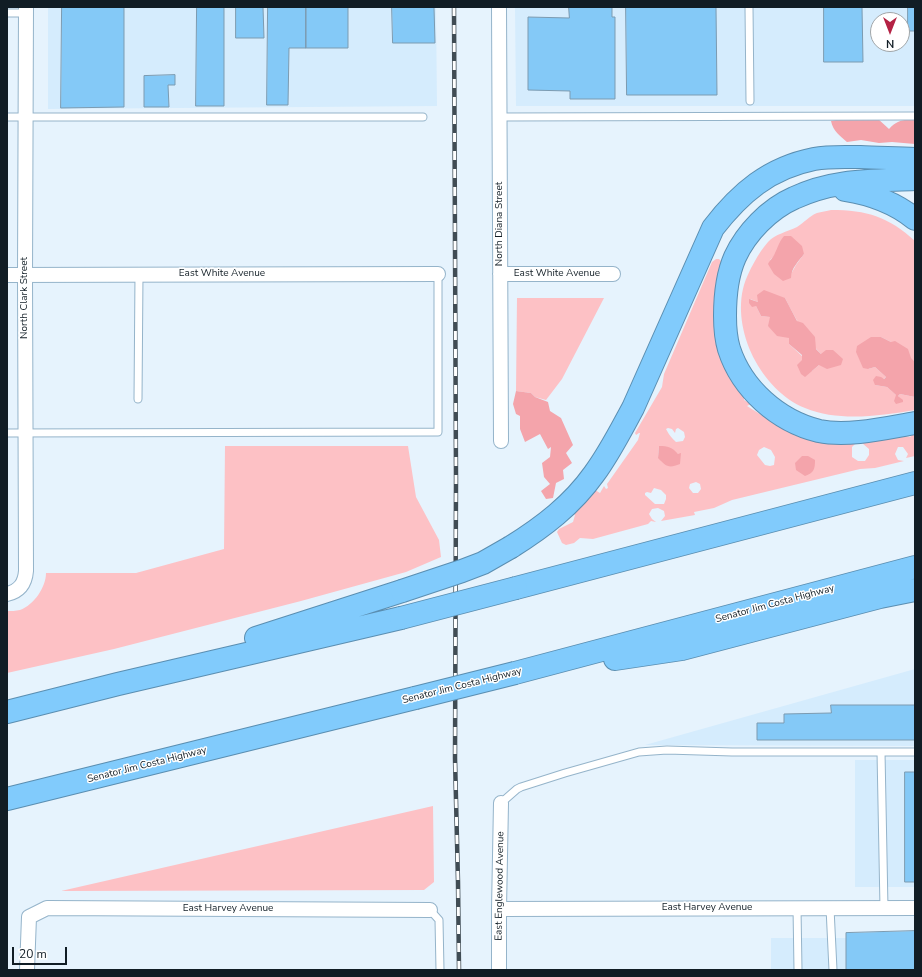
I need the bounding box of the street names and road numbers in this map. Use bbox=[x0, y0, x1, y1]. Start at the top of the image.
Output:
street label: North Diana Street bbox=[494, 182, 506, 266]
street label: North Clark Street bbox=[19, 257, 31, 339]
street label: East White Avenue bbox=[179, 268, 265, 280]
street label: East White Avenue bbox=[514, 268, 600, 280]
street label: Senator Jim Costa Highway bbox=[714, 582, 836, 626]
street label: Senator Jim Costa Highway bbox=[401, 665, 523, 707]
street label: Senator Jim Costa Highway bbox=[86, 744, 208, 786]
street label: East Englewood Avenue bbox=[493, 831, 507, 941]
street label: East Harvey Avenue bbox=[662, 902, 752, 914]
street label: East Harvey Avenue bbox=[183, 903, 273, 915]

